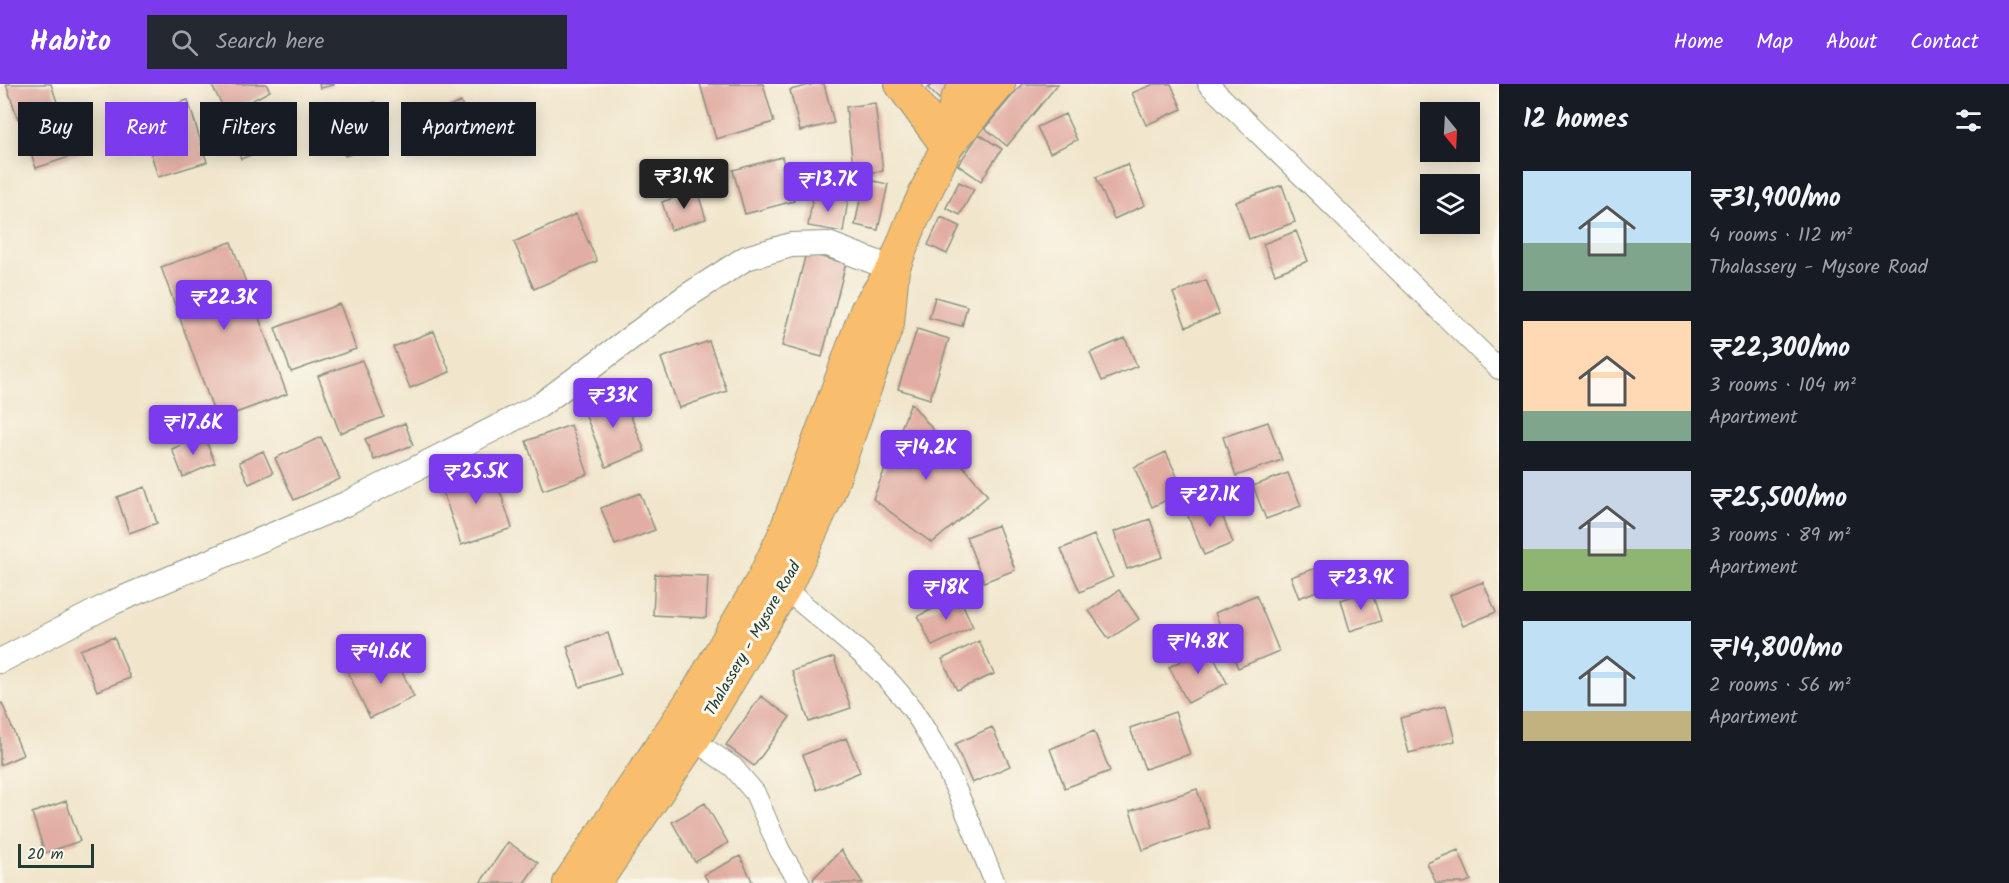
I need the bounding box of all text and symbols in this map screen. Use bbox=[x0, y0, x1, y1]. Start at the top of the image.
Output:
search box bbox=[147, 15, 567, 69]
text: Habito bbox=[30, 20, 111, 65]
text: Search here bbox=[216, 25, 325, 60]
icon: search bbox=[168, 26, 201, 59]
text: Home bbox=[1674, 26, 1723, 59]
text: Map bbox=[1756, 26, 1793, 59]
text: About bbox=[1826, 26, 1877, 59]
text: Contact bbox=[1910, 26, 1979, 59]
text: 12 homes bbox=[1523, 99, 1629, 141]
chip: Buy bbox=[18, 102, 93, 156]
chip: Rent bbox=[105, 102, 188, 156]
chip: Filters bbox=[200, 102, 297, 156]
chip: New bbox=[309, 102, 389, 156]
chip: Apartment bbox=[401, 102, 536, 156]
north arrow bbox=[1420, 102, 1480, 162]
map controls bbox=[1420, 102, 1480, 234]
icon: filters bbox=[1952, 104, 1985, 137]
pin: ₹31.9K bbox=[635, 159, 733, 210]
text: ₹31.9K bbox=[653, 162, 715, 194]
pin: ₹13.7K bbox=[779, 162, 877, 213]
text: ₹13.7K bbox=[798, 165, 858, 197]
button: layers bbox=[1420, 174, 1480, 234]
text: ₹31,900/mo bbox=[1709, 178, 1841, 220]
icon: home bbox=[1571, 195, 1643, 267]
text: 4 rooms · 112 m² bbox=[1709, 220, 1852, 252]
text: Thalassery - Mysore Road bbox=[1709, 252, 1928, 284]
pin: ₹22.3K bbox=[175, 280, 273, 331]
text: ₹22.3K bbox=[190, 283, 258, 315]
text: ₹22,300/mo bbox=[1709, 328, 1850, 370]
icon: home bbox=[1571, 345, 1643, 417]
text: 3 rooms · 104 m² bbox=[1709, 370, 1856, 402]
pin: ₹33K bbox=[577, 378, 649, 429]
text: ₹33K bbox=[587, 381, 639, 413]
text: Apartment bbox=[1709, 402, 1798, 434]
pin: ₹17.6K bbox=[144, 405, 242, 456]
text: ₹17.6K bbox=[163, 408, 223, 440]
pin: ₹14.2K bbox=[877, 430, 975, 481]
text: ₹14.2K bbox=[895, 433, 957, 465]
pin: ₹25.5K bbox=[427, 454, 525, 505]
text: ₹25.5K bbox=[443, 457, 509, 489]
pin: ₹27.1K bbox=[1161, 477, 1259, 528]
text: ₹25,500/mo bbox=[1709, 478, 1847, 520]
text: ₹27.1K bbox=[1179, 480, 1241, 512]
icon: home bbox=[1571, 495, 1643, 567]
text: 3 rooms · 89 m² bbox=[1709, 520, 1850, 552]
text: Apartment bbox=[1709, 552, 1798, 584]
street label: Thalassery - Mysore Road bbox=[698, 556, 808, 721]
pin: ₹23.9K bbox=[1312, 560, 1410, 611]
text: ₹23.9K bbox=[1328, 563, 1394, 595]
pin: ₹18K bbox=[910, 570, 982, 621]
text: ₹18K bbox=[922, 573, 970, 605]
pin: ₹14.8K bbox=[1149, 624, 1247, 675]
text: ₹14.8K bbox=[1167, 627, 1229, 659]
text: ₹14,800/mo bbox=[1709, 628, 1843, 670]
pin: ₹41.6K bbox=[332, 634, 430, 685]
text: ₹41.6K bbox=[350, 637, 412, 669]
icon: home bbox=[1571, 645, 1643, 717]
text: 2 rooms · 56 m² bbox=[1709, 670, 1851, 702]
text: Apartment bbox=[1709, 702, 1798, 734]
scale bar bbox=[18, 841, 94, 868]
text: 20 m bbox=[27, 842, 63, 867]

